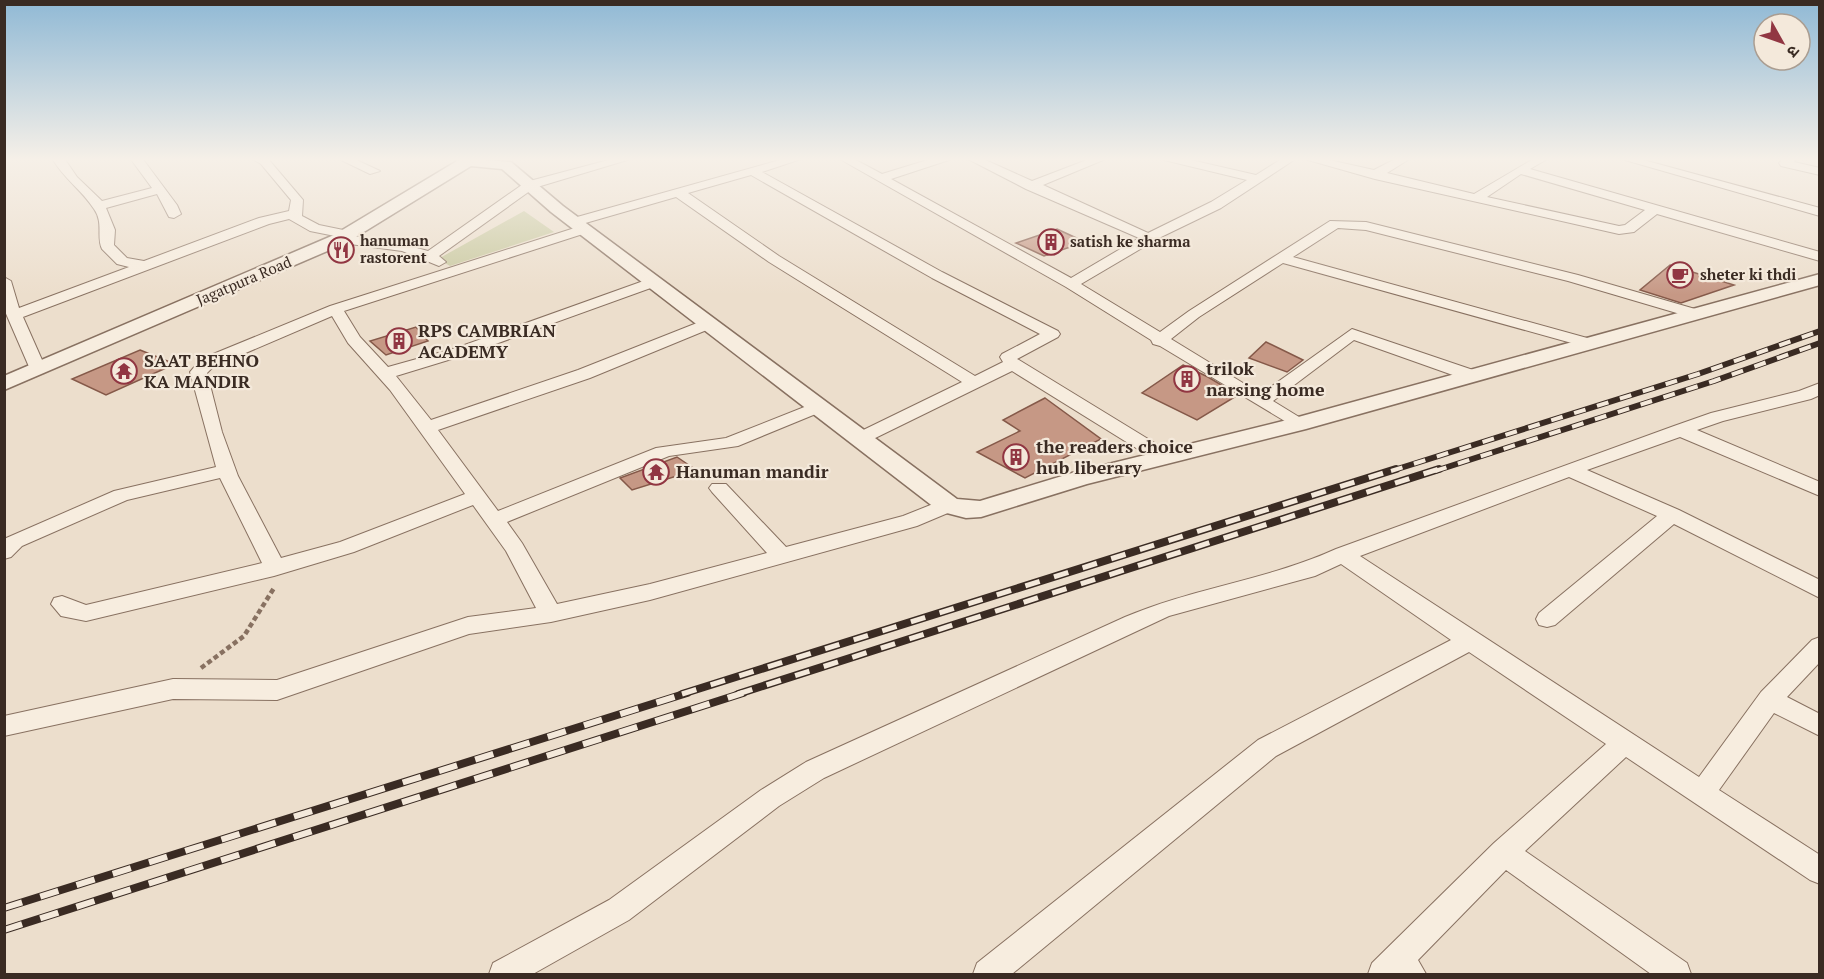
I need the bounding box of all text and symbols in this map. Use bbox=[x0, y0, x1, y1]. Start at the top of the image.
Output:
north arrow bbox=[1752, 12, 1812, 72]
text: उ bbox=[1782, 41, 1805, 63]
building icon: satish ke sharma bbox=[1036, 227, 1066, 257]
place label: hanuman rastorent bbox=[360, 230, 429, 267]
place label: satish ke sharma bbox=[1070, 231, 1191, 251]
restaurant icon: hanuman rastorent bbox=[326, 235, 356, 265]
street label: Jagatpura Road bbox=[193, 251, 294, 309]
cafe icon: sheter ki thdi bbox=[1665, 260, 1695, 290]
place label: sheter ki thdi bbox=[1700, 264, 1796, 284]
place label: RPS CAMBRIAN ACADEMY bbox=[418, 318, 556, 363]
building icon: RPS CAMBRIAN ACADEMY bbox=[384, 326, 414, 356]
place label: SAAT BEHNO KA MANDIR bbox=[144, 348, 259, 393]
temple icon: SAAT BEHNO KA MANDIR bbox=[109, 356, 139, 386]
place label: trilok narsing home bbox=[1206, 356, 1325, 401]
building icon: trilok narsing home bbox=[1172, 364, 1202, 394]
place label: the readers choice hub liberary bbox=[1036, 434, 1193, 479]
building icon: the readers choice hub liberary bbox=[1001, 442, 1031, 472]
temple icon: Hanuman mandir bbox=[641, 457, 671, 487]
place label: Hanuman mandir bbox=[676, 459, 829, 483]

